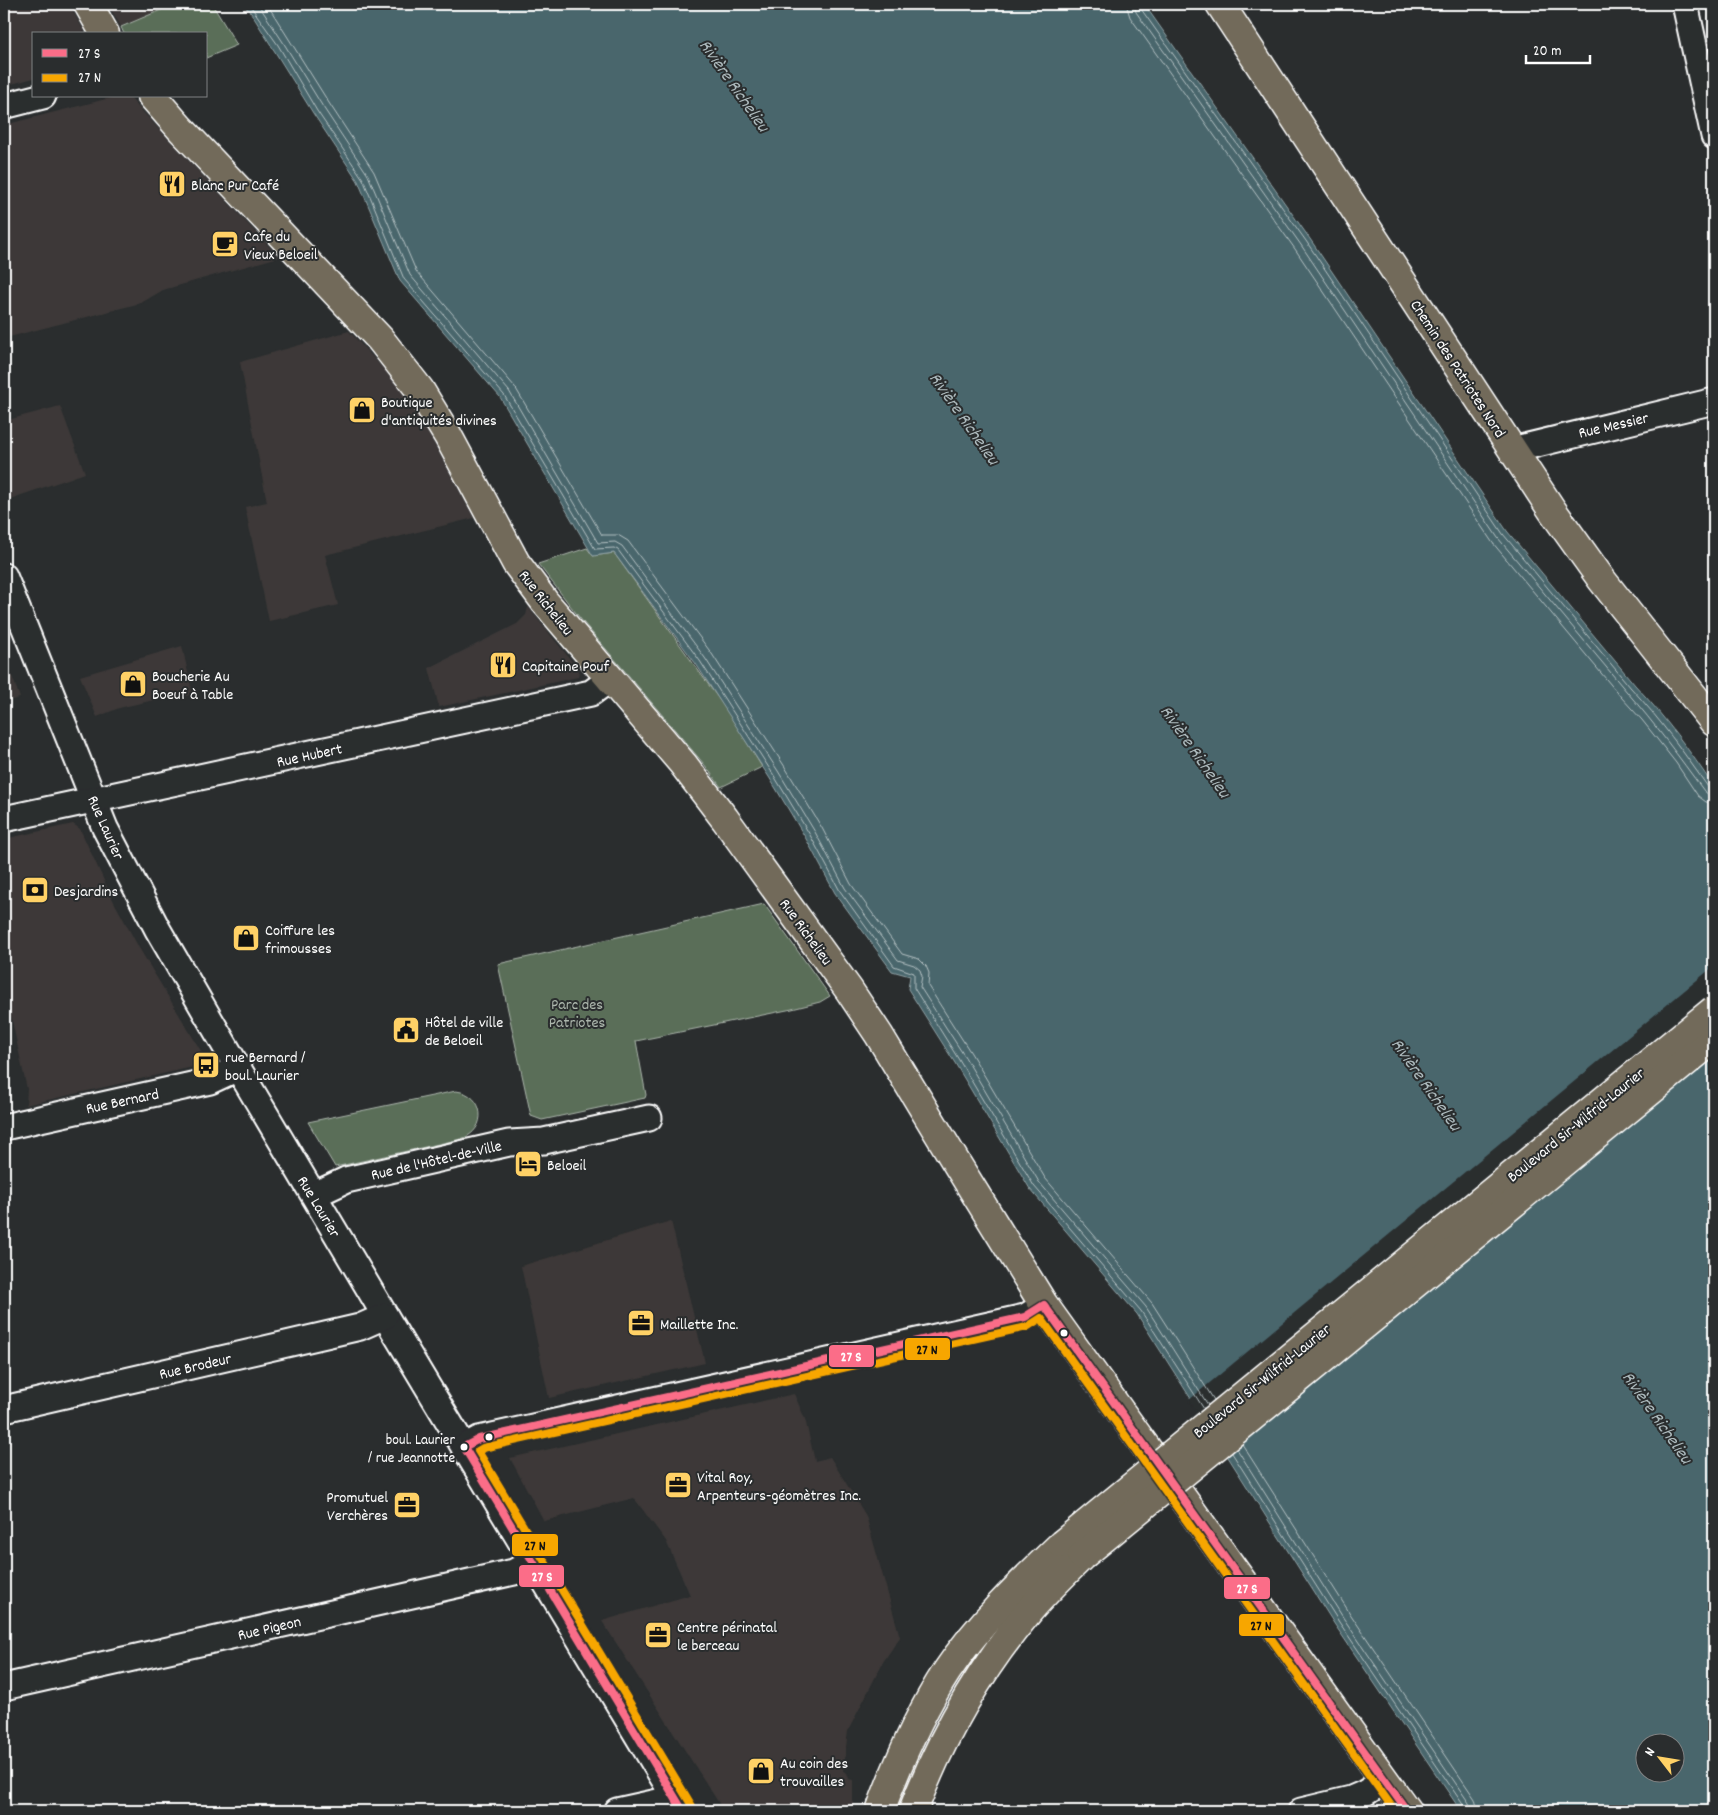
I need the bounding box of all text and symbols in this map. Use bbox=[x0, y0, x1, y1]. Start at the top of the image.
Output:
legend bbox=[32, 32, 208, 98]
scale bar bbox=[1526, 32, 1589, 64]
water label: Rivière Richelieu bbox=[692, 35, 775, 139]
text: 20 m bbox=[1533, 41, 1561, 63]
text: 27 S bbox=[78, 44, 100, 66]
text: 27 N bbox=[78, 68, 101, 90]
restaurant icon: Blanc Pur Café bbox=[157, 169, 187, 199]
place label: Blanc Pur Café bbox=[191, 175, 279, 198]
place label: Cafe du Vieux Beloeil bbox=[244, 226, 318, 267]
cafe icon: Cafe du Vieux Beloeil bbox=[210, 229, 240, 259]
street label: Chemin des Patriotes Nord bbox=[1404, 296, 1510, 443]
water label: Rivière Richelieu bbox=[922, 368, 1005, 472]
place label: Boutique d'antiquités divines bbox=[381, 392, 497, 433]
shop icon: Boutique d'antiquités divines bbox=[347, 395, 377, 425]
street label: Rue Messier bbox=[1576, 407, 1651, 446]
street label: Rue Richelieu bbox=[512, 566, 578, 641]
restaurant icon: Capitaine Pouf bbox=[488, 650, 518, 680]
place label: Capitaine Pouf bbox=[522, 656, 609, 679]
place label: Boucherie Au Boeuf à Table bbox=[152, 666, 233, 707]
shop icon: Boucherie Au Boeuf à Table bbox=[118, 669, 148, 699]
water label: Rivière Richelieu bbox=[1153, 701, 1236, 805]
street label: Rue Hubert bbox=[275, 738, 344, 775]
street label: Rue Laurier bbox=[80, 792, 129, 864]
bank icon: Desjardins bbox=[20, 875, 50, 905]
place label: Desjardins bbox=[54, 881, 118, 904]
street label: Rue Richelieu bbox=[773, 894, 837, 971]
place label: Coiffure les frimousses bbox=[265, 920, 335, 961]
shop icon: Coiffure les frimousses bbox=[231, 923, 261, 953]
park label: Parc des Patriotes bbox=[549, 994, 605, 1035]
place label: Hôtel de ville de Beloeil bbox=[425, 1012, 503, 1053]
public building icon: Hôtel de ville de Beloeil bbox=[391, 1015, 421, 1045]
water label: Rivière Richelieu bbox=[1384, 1034, 1467, 1138]
place label: rue Bernard / boul. Laurier bbox=[225, 1047, 306, 1088]
bus stop icon: rue Bernard / boul. Laurier bbox=[191, 1050, 221, 1080]
street label: Boulevard Sir-Wilfrid-Laurier bbox=[1503, 1063, 1650, 1189]
street label: Rue Bernard bbox=[84, 1083, 161, 1121]
street label: Rue de l'Hôtel-de-Ville bbox=[369, 1135, 504, 1188]
hotel icon: Beloeil bbox=[513, 1149, 543, 1179]
place label: Beloeil bbox=[547, 1155, 587, 1178]
street label: Rue Laurier bbox=[290, 1172, 345, 1242]
office icon: Maillette Inc. bbox=[626, 1308, 656, 1338]
place label: Maillette Inc. bbox=[660, 1314, 738, 1337]
street label: Boulevard Sir-Wilfrid-Laurier bbox=[1189, 1319, 1336, 1445]
unlabelled marker bbox=[1059, 1328, 1069, 1338]
line badge: 27 N bbox=[904, 1337, 951, 1361]
text: 27 N bbox=[916, 1341, 938, 1361]
line badge: 27 S bbox=[828, 1344, 875, 1368]
street label: Rue Brodeur bbox=[157, 1348, 234, 1387]
text: 27 S bbox=[841, 1348, 861, 1368]
water label: Rivière Richelieu bbox=[1615, 1367, 1698, 1471]
place label: boul. Laurier / rue Jeannotte bbox=[368, 1430, 455, 1470]
unlabelled marker bbox=[484, 1432, 494, 1442]
marker: boul. Laurier / rue Jeannotte bbox=[459, 1442, 469, 1452]
place label: Vital Roy, Arpenteurs-géomètres Inc. bbox=[697, 1467, 861, 1508]
office icon: Vital Roy, Arpenteurs-géomètres Inc. bbox=[663, 1470, 693, 1500]
place label: Promutuel Verchères bbox=[326, 1487, 388, 1528]
office icon: Promutuel Verchères bbox=[392, 1490, 422, 1520]
line badge: 27 N bbox=[511, 1533, 559, 1557]
text: 27 N bbox=[524, 1537, 546, 1557]
line badge: 27 S bbox=[518, 1564, 565, 1588]
text: 27 S bbox=[532, 1568, 552, 1588]
line badge: 27 S bbox=[1223, 1576, 1271, 1600]
text: 27 S bbox=[1237, 1580, 1257, 1600]
street label: Rue Pigeon bbox=[236, 1611, 303, 1648]
line badge: 27 N bbox=[1238, 1613, 1285, 1637]
place label: Centre périnatal le berceau bbox=[677, 1617, 777, 1658]
text: 27 N bbox=[1250, 1617, 1272, 1637]
office icon: Centre périnatal le berceau bbox=[643, 1620, 673, 1650]
north arrow bbox=[1636, 1732, 1686, 1782]
text: N bbox=[1640, 1744, 1661, 1760]
place label: Au coin des trouvailles bbox=[780, 1753, 848, 1794]
shop icon: Au coin des trouvailles bbox=[746, 1756, 776, 1786]

